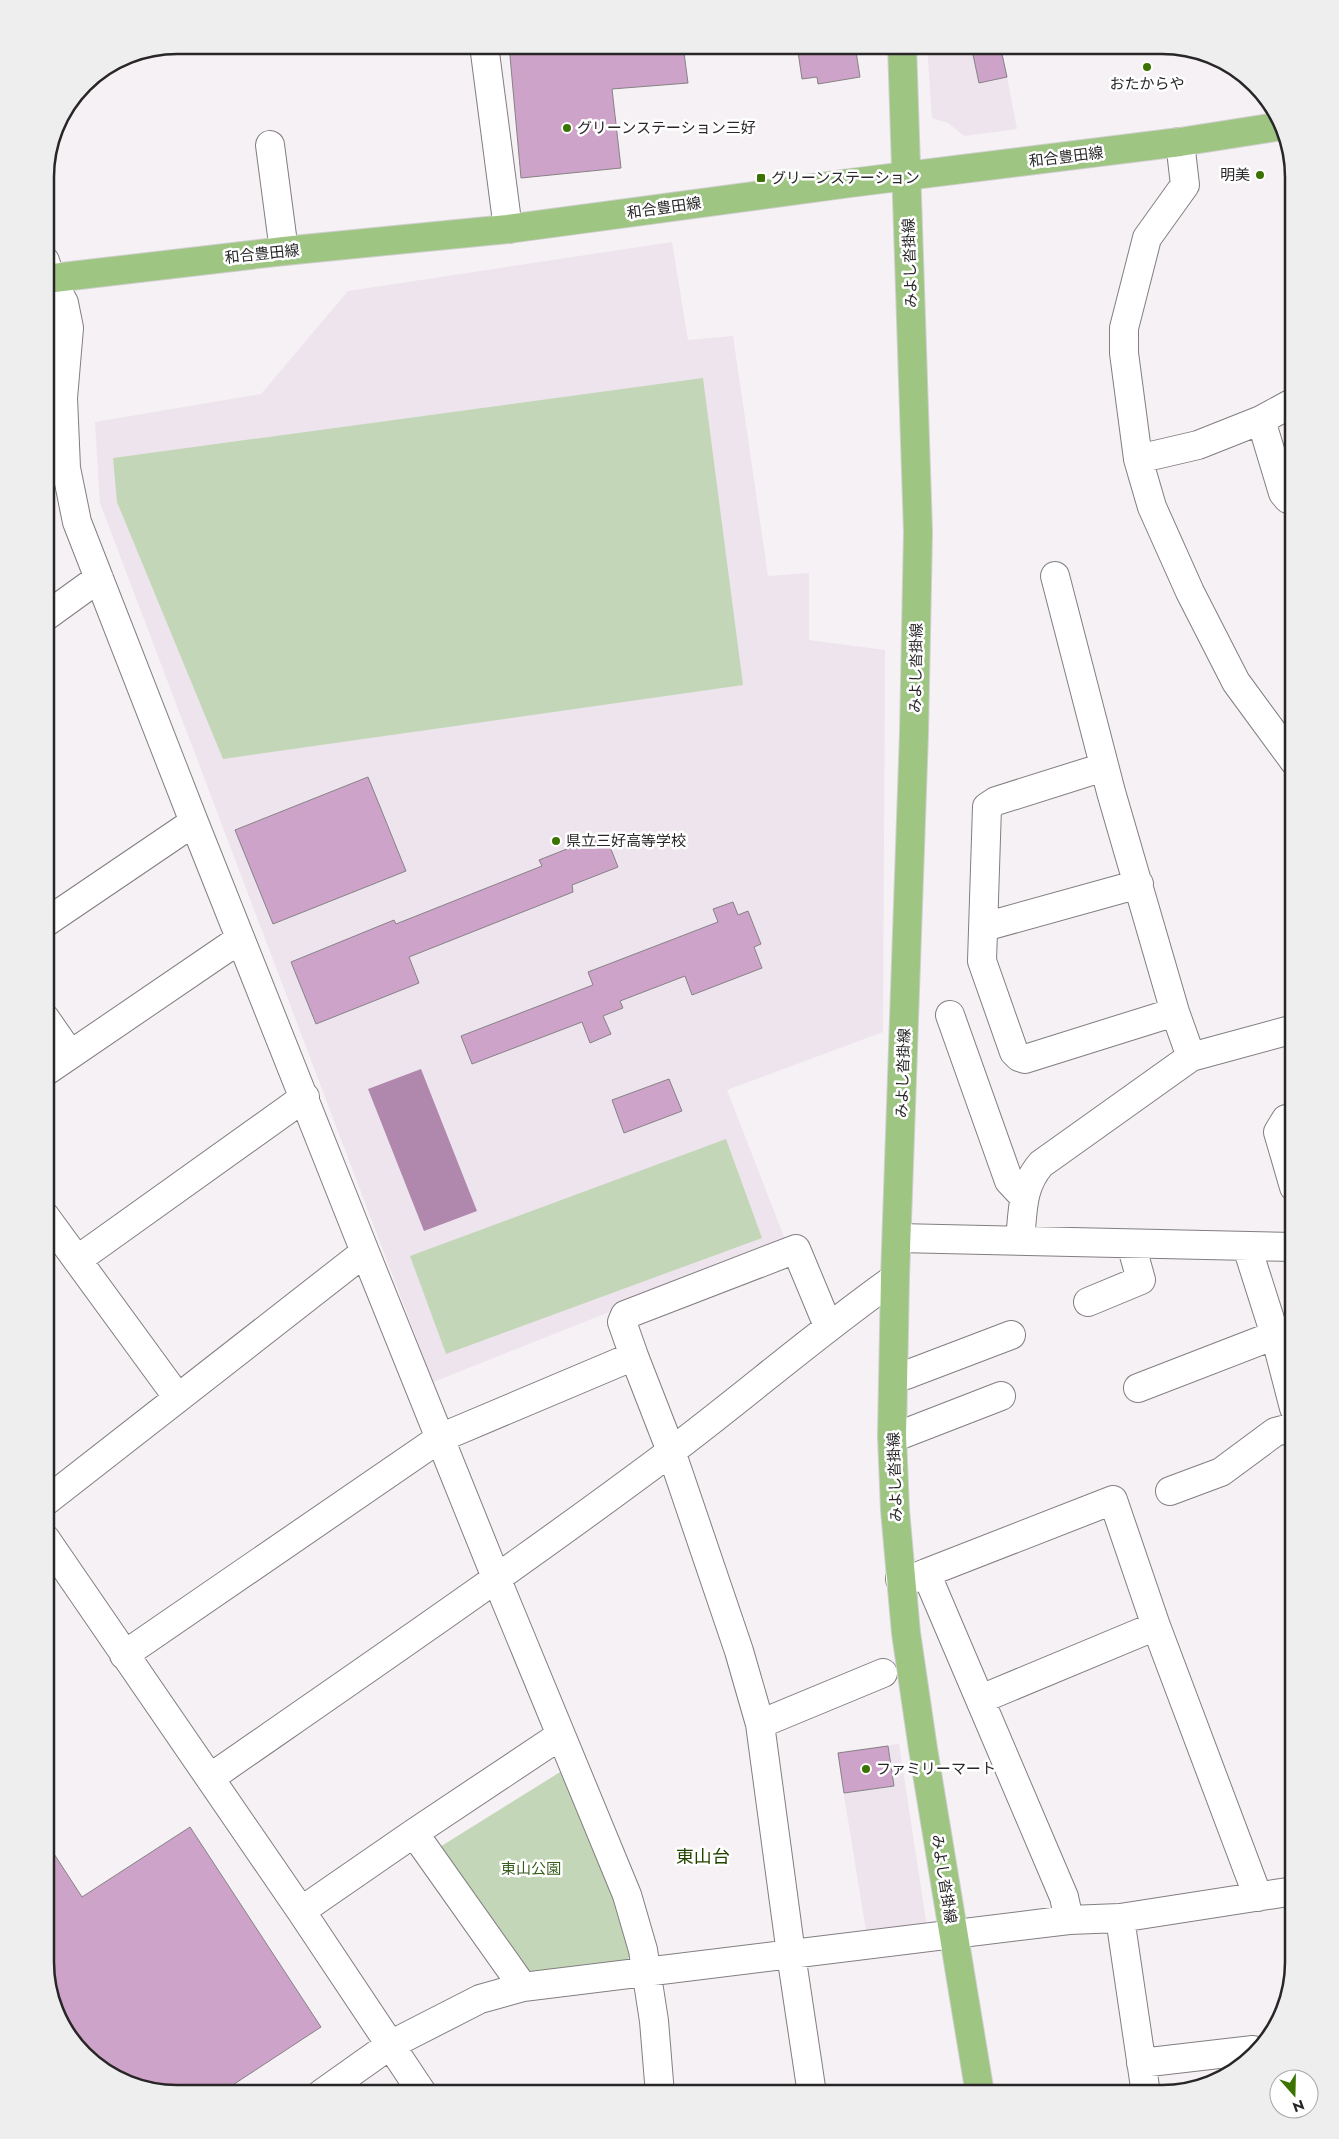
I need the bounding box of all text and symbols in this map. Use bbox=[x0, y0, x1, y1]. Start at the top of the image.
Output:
marker: おたからや bbox=[1141, 61, 1153, 73]
place label: おたからや bbox=[1109, 73, 1185, 95]
place label: グリーンステーション三好 bbox=[577, 117, 756, 139]
marker: グリーンステーション三好 bbox=[561, 122, 573, 134]
street label: 和合豊田線 bbox=[1027, 142, 1105, 172]
place label: 明美 bbox=[1220, 164, 1250, 186]
place label: グリーンステーション bbox=[771, 167, 920, 189]
marker: 明美 bbox=[1254, 169, 1266, 181]
marker: グリーンステーション bbox=[755, 172, 767, 184]
street label: 和合豊田線 bbox=[625, 192, 703, 224]
street label: みよし沓掛線 bbox=[897, 218, 923, 308]
street label: 和合豊田線 bbox=[224, 239, 300, 269]
street label: みよし沓掛線 bbox=[904, 623, 928, 713]
place label: 県立三好高等学校 bbox=[566, 830, 686, 852]
marker: 県立三好高等学校 bbox=[550, 835, 562, 847]
street label: みよし沓掛線 bbox=[890, 1028, 916, 1118]
street label: みよし沓掛線 bbox=[882, 1432, 908, 1522]
place label: ファミリーマート bbox=[876, 1758, 996, 1780]
marker: ファミリーマート bbox=[860, 1763, 872, 1775]
street label: みよし沓掛線 bbox=[926, 1833, 962, 1925]
district label: 東山台 bbox=[676, 1844, 730, 1870]
park label: 東山公園 bbox=[501, 1858, 561, 1880]
north arrow bbox=[1269, 2069, 1319, 2119]
text: N bbox=[1290, 2095, 1307, 2118]

